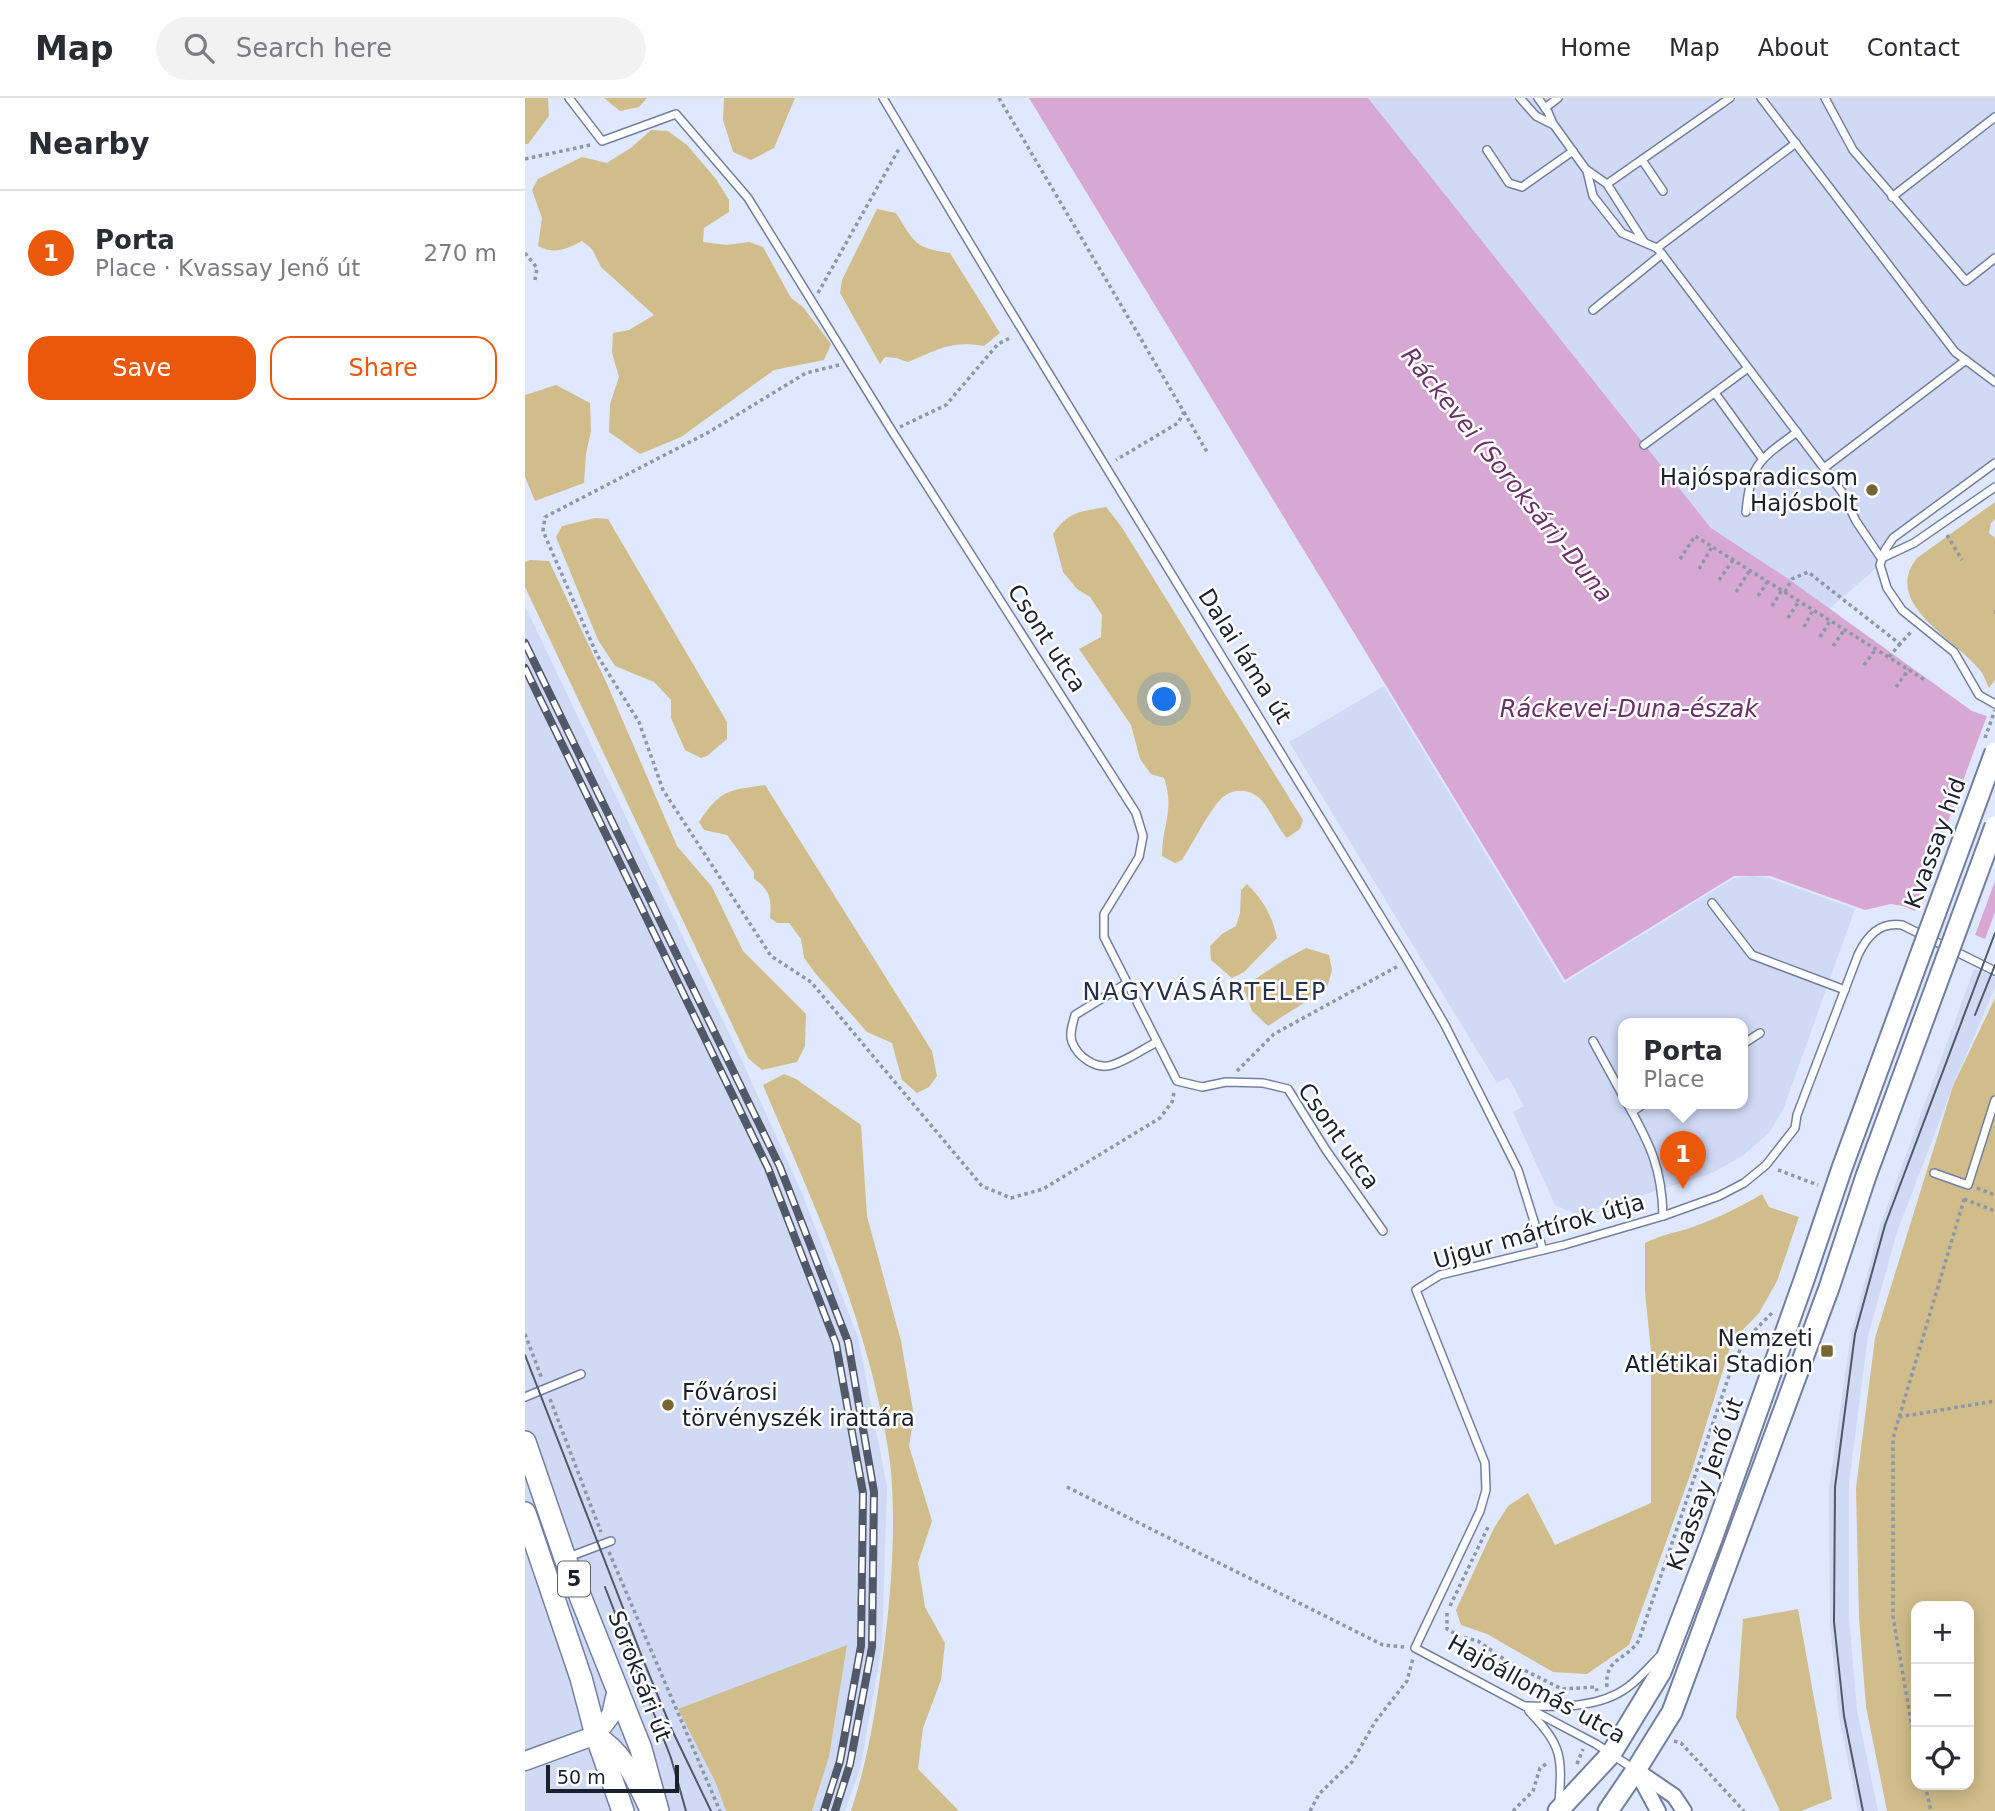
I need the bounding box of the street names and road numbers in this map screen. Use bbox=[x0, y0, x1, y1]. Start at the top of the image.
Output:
street label: Csont utca bbox=[1003, 579, 1091, 697]
street label: Dalai láma út bbox=[1193, 584, 1297, 728]
street label: Kvassay híd bbox=[1899, 774, 1971, 912]
street label: Csont utca bbox=[1293, 1078, 1385, 1194]
street label: Ujgur mártírok útja bbox=[1431, 1188, 1647, 1274]
street label: Kvassay Jenő út bbox=[1662, 1394, 1748, 1574]
road number: 5 bbox=[558, 1562, 590, 1596]
street label: Soroksári út bbox=[603, 1607, 677, 1745]
street label: Hajóállomás utca bbox=[1444, 1629, 1630, 1749]

